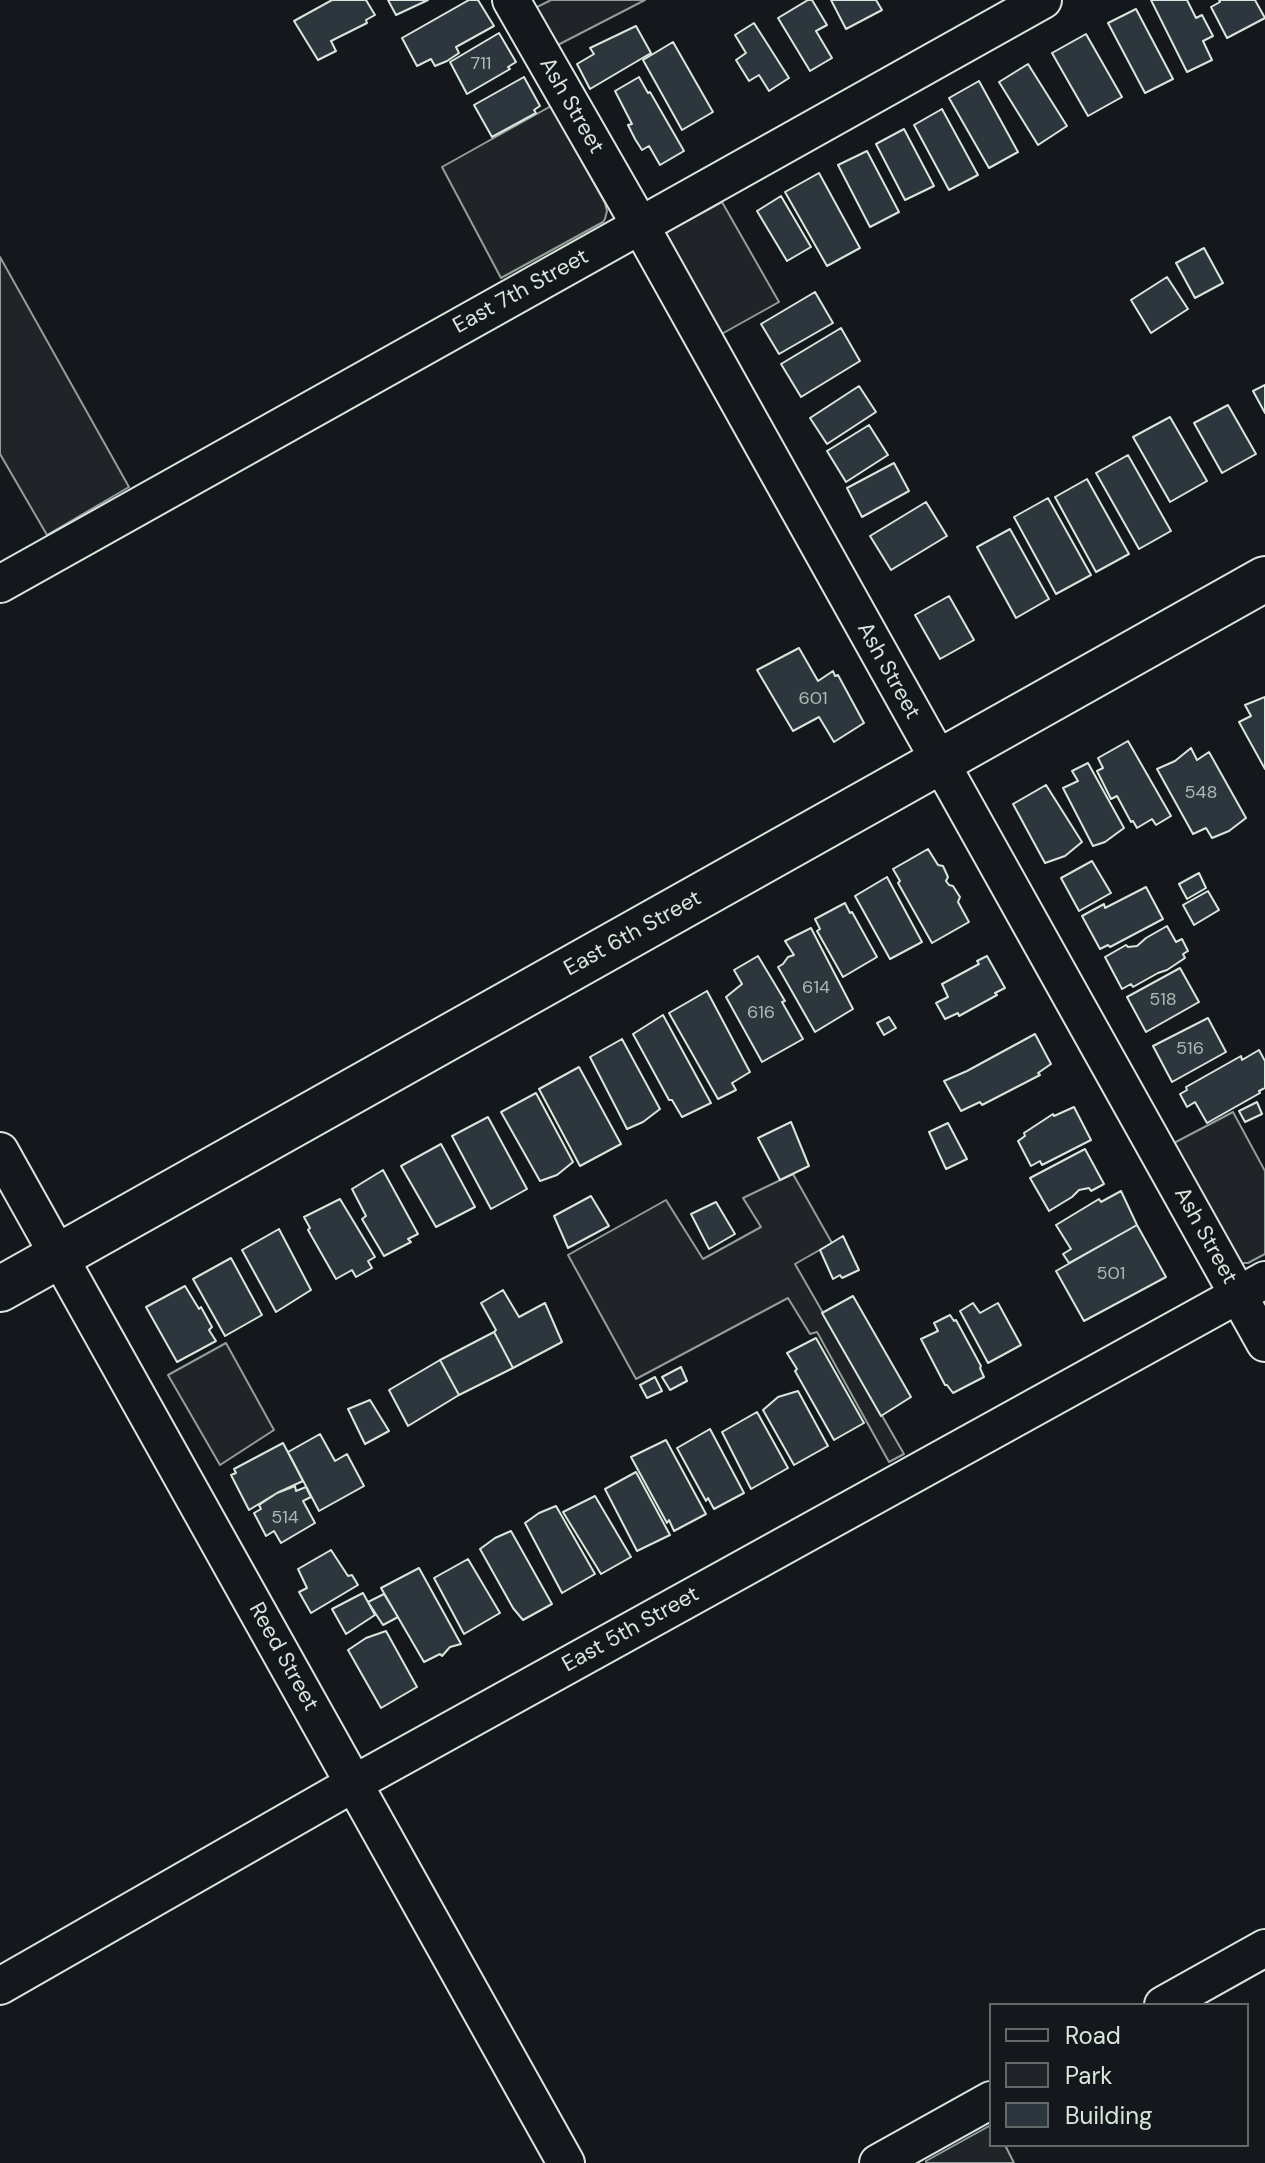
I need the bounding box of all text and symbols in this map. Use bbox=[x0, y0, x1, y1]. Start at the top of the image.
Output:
house number: 711 bbox=[471, 53, 491, 75]
street label: Ash Street bbox=[533, 53, 609, 159]
street label: East 7th Street bbox=[449, 244, 593, 340]
street label: Ash Street bbox=[851, 618, 925, 724]
house number: 601 bbox=[798, 688, 828, 710]
house number: 548 bbox=[1185, 782, 1217, 804]
street label: East 6th Street bbox=[560, 885, 706, 983]
house number: 614 bbox=[802, 977, 830, 999]
house number: 518 bbox=[1149, 989, 1177, 1011]
house number: 616 bbox=[747, 1002, 775, 1024]
house number: 516 bbox=[1176, 1038, 1204, 1060]
street label: Ash Street bbox=[1168, 1183, 1242, 1289]
house number: 501 bbox=[1097, 1263, 1125, 1285]
house number: 514 bbox=[271, 1507, 299, 1529]
street label: East 5th Street bbox=[558, 1582, 704, 1678]
street label: Reed Street bbox=[243, 1598, 323, 1716]
legend bbox=[989, 2003, 1249, 2147]
text: Road bbox=[1065, 2020, 1121, 2051]
text: Park bbox=[1065, 2060, 1112, 2091]
text: Building bbox=[1065, 2100, 1152, 2131]

